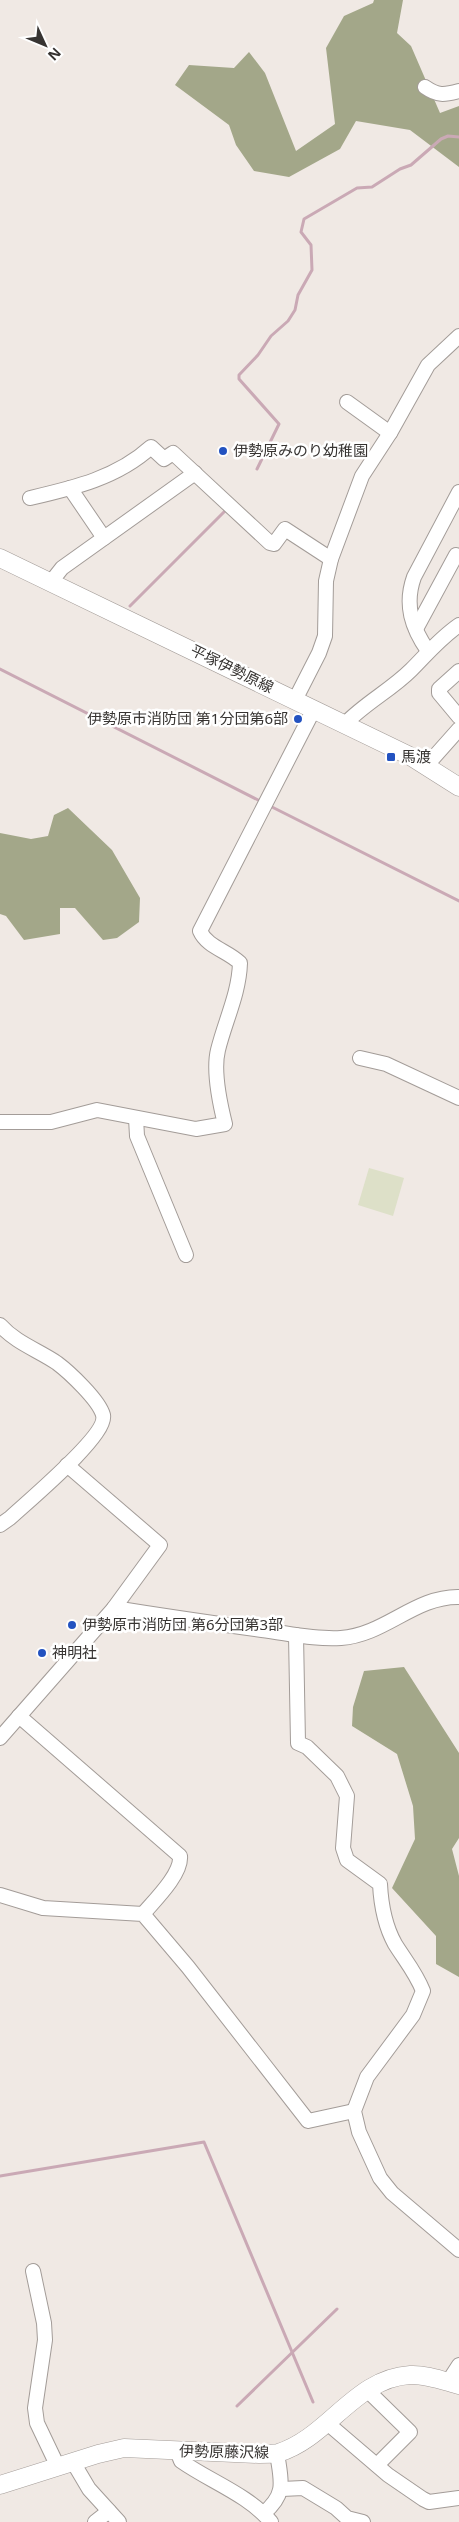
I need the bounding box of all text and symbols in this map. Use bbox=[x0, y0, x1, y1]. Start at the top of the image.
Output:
north arrow bbox=[20, 20, 70, 70]
text: N bbox=[44, 44, 66, 65]
place label: 伊勢原みのり幼稚園 bbox=[233, 440, 368, 460]
marker: 伊勢原みのり幼稚園 bbox=[217, 445, 229, 457]
street label: 平塚伊勢原線 bbox=[188, 639, 277, 697]
place label: 伊勢原市消防団 第1分団第6部 bbox=[87, 708, 288, 728]
marker: 伊勢原市消防団 第1分団第6部 bbox=[292, 713, 304, 725]
place label: 馬渡 bbox=[401, 746, 431, 766]
marker: 馬渡 bbox=[385, 751, 397, 763]
place label: 伊勢原市消防団 第6分団第3部 bbox=[82, 1614, 283, 1634]
marker: 伊勢原市消防団 第6分団第3部 bbox=[66, 1619, 78, 1631]
place label: 神明社 bbox=[52, 1642, 97, 1662]
marker: 神明社 bbox=[36, 1647, 48, 1659]
street label: 伊勢原藤沢線 bbox=[179, 2440, 269, 2462]

